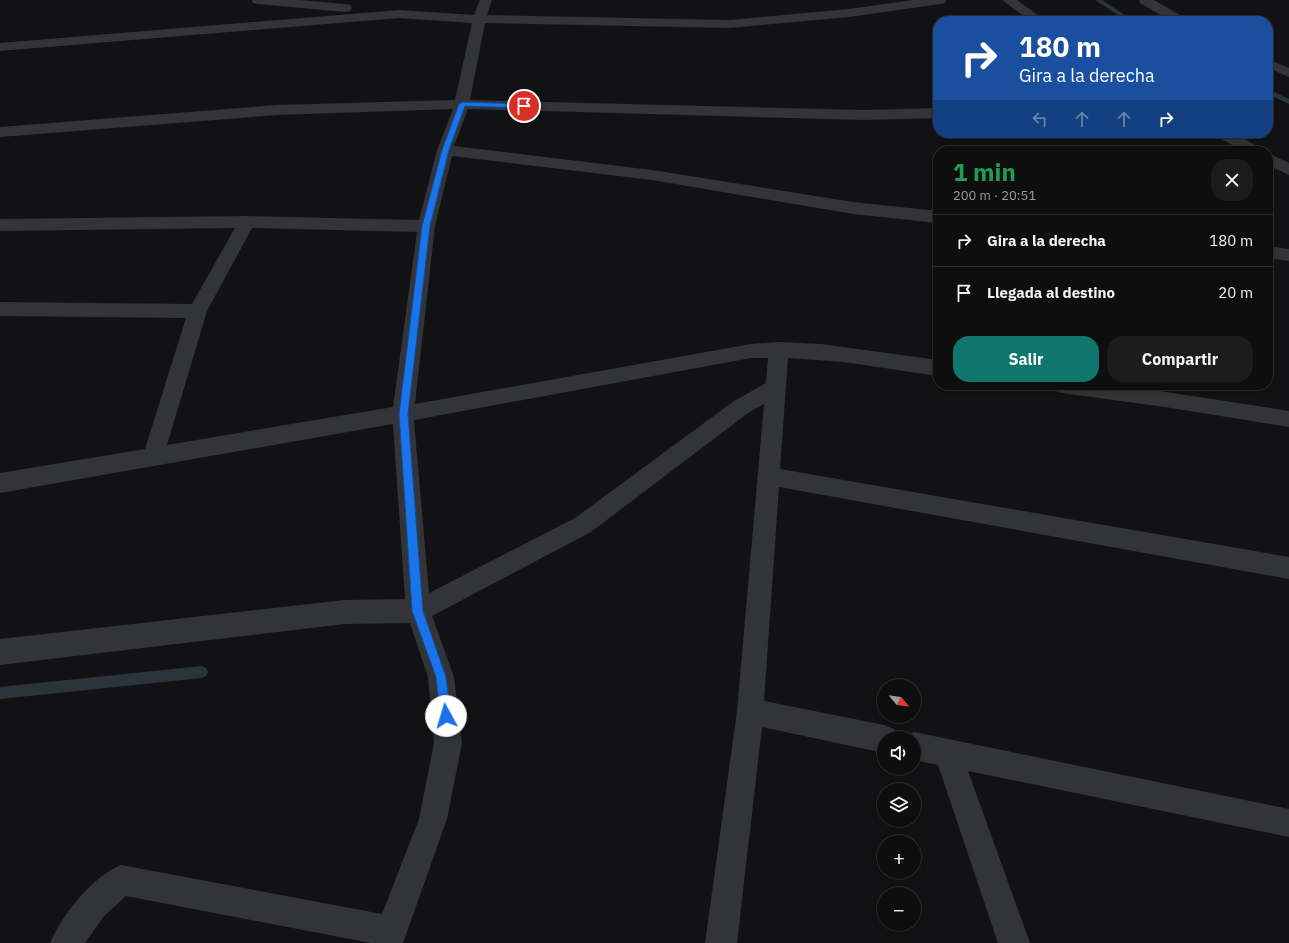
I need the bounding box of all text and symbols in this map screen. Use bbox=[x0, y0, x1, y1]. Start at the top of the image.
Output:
text: 180 m bbox=[1019, 28, 1101, 65]
icon: right bbox=[953, 32, 1005, 84]
text: Gira a la derecha bbox=[1019, 64, 1155, 87]
pin bbox=[507, 89, 541, 123]
icon: arrive bbox=[513, 95, 535, 117]
icon: left bbox=[1029, 108, 1051, 130]
icon: ahead bbox=[1071, 108, 1093, 130]
icon: ahead bbox=[1113, 108, 1135, 130]
icon: right bbox=[1155, 108, 1177, 130]
text: 1 min bbox=[953, 156, 1016, 188]
button: close bbox=[1211, 159, 1253, 201]
text: 200 m · 20:51 bbox=[953, 187, 1036, 204]
icon: right bbox=[953, 230, 975, 252]
text: Gira a la derecha bbox=[987, 231, 1106, 250]
text: 180 m bbox=[1209, 231, 1253, 250]
icon: arrive bbox=[953, 282, 975, 304]
text: Llegada al destino bbox=[987, 283, 1115, 302]
text: 20 m bbox=[1218, 283, 1253, 302]
button: Salir bbox=[953, 336, 1099, 382]
button: Compartir bbox=[1107, 336, 1253, 382]
north arrow bbox=[877, 679, 921, 723]
map controls bbox=[877, 679, 921, 931]
position arrow bbox=[425, 695, 467, 737]
button: sound bbox=[877, 731, 921, 775]
button: layers bbox=[877, 783, 921, 827]
button: + bbox=[877, 835, 921, 879]
button: − bbox=[877, 887, 921, 931]

